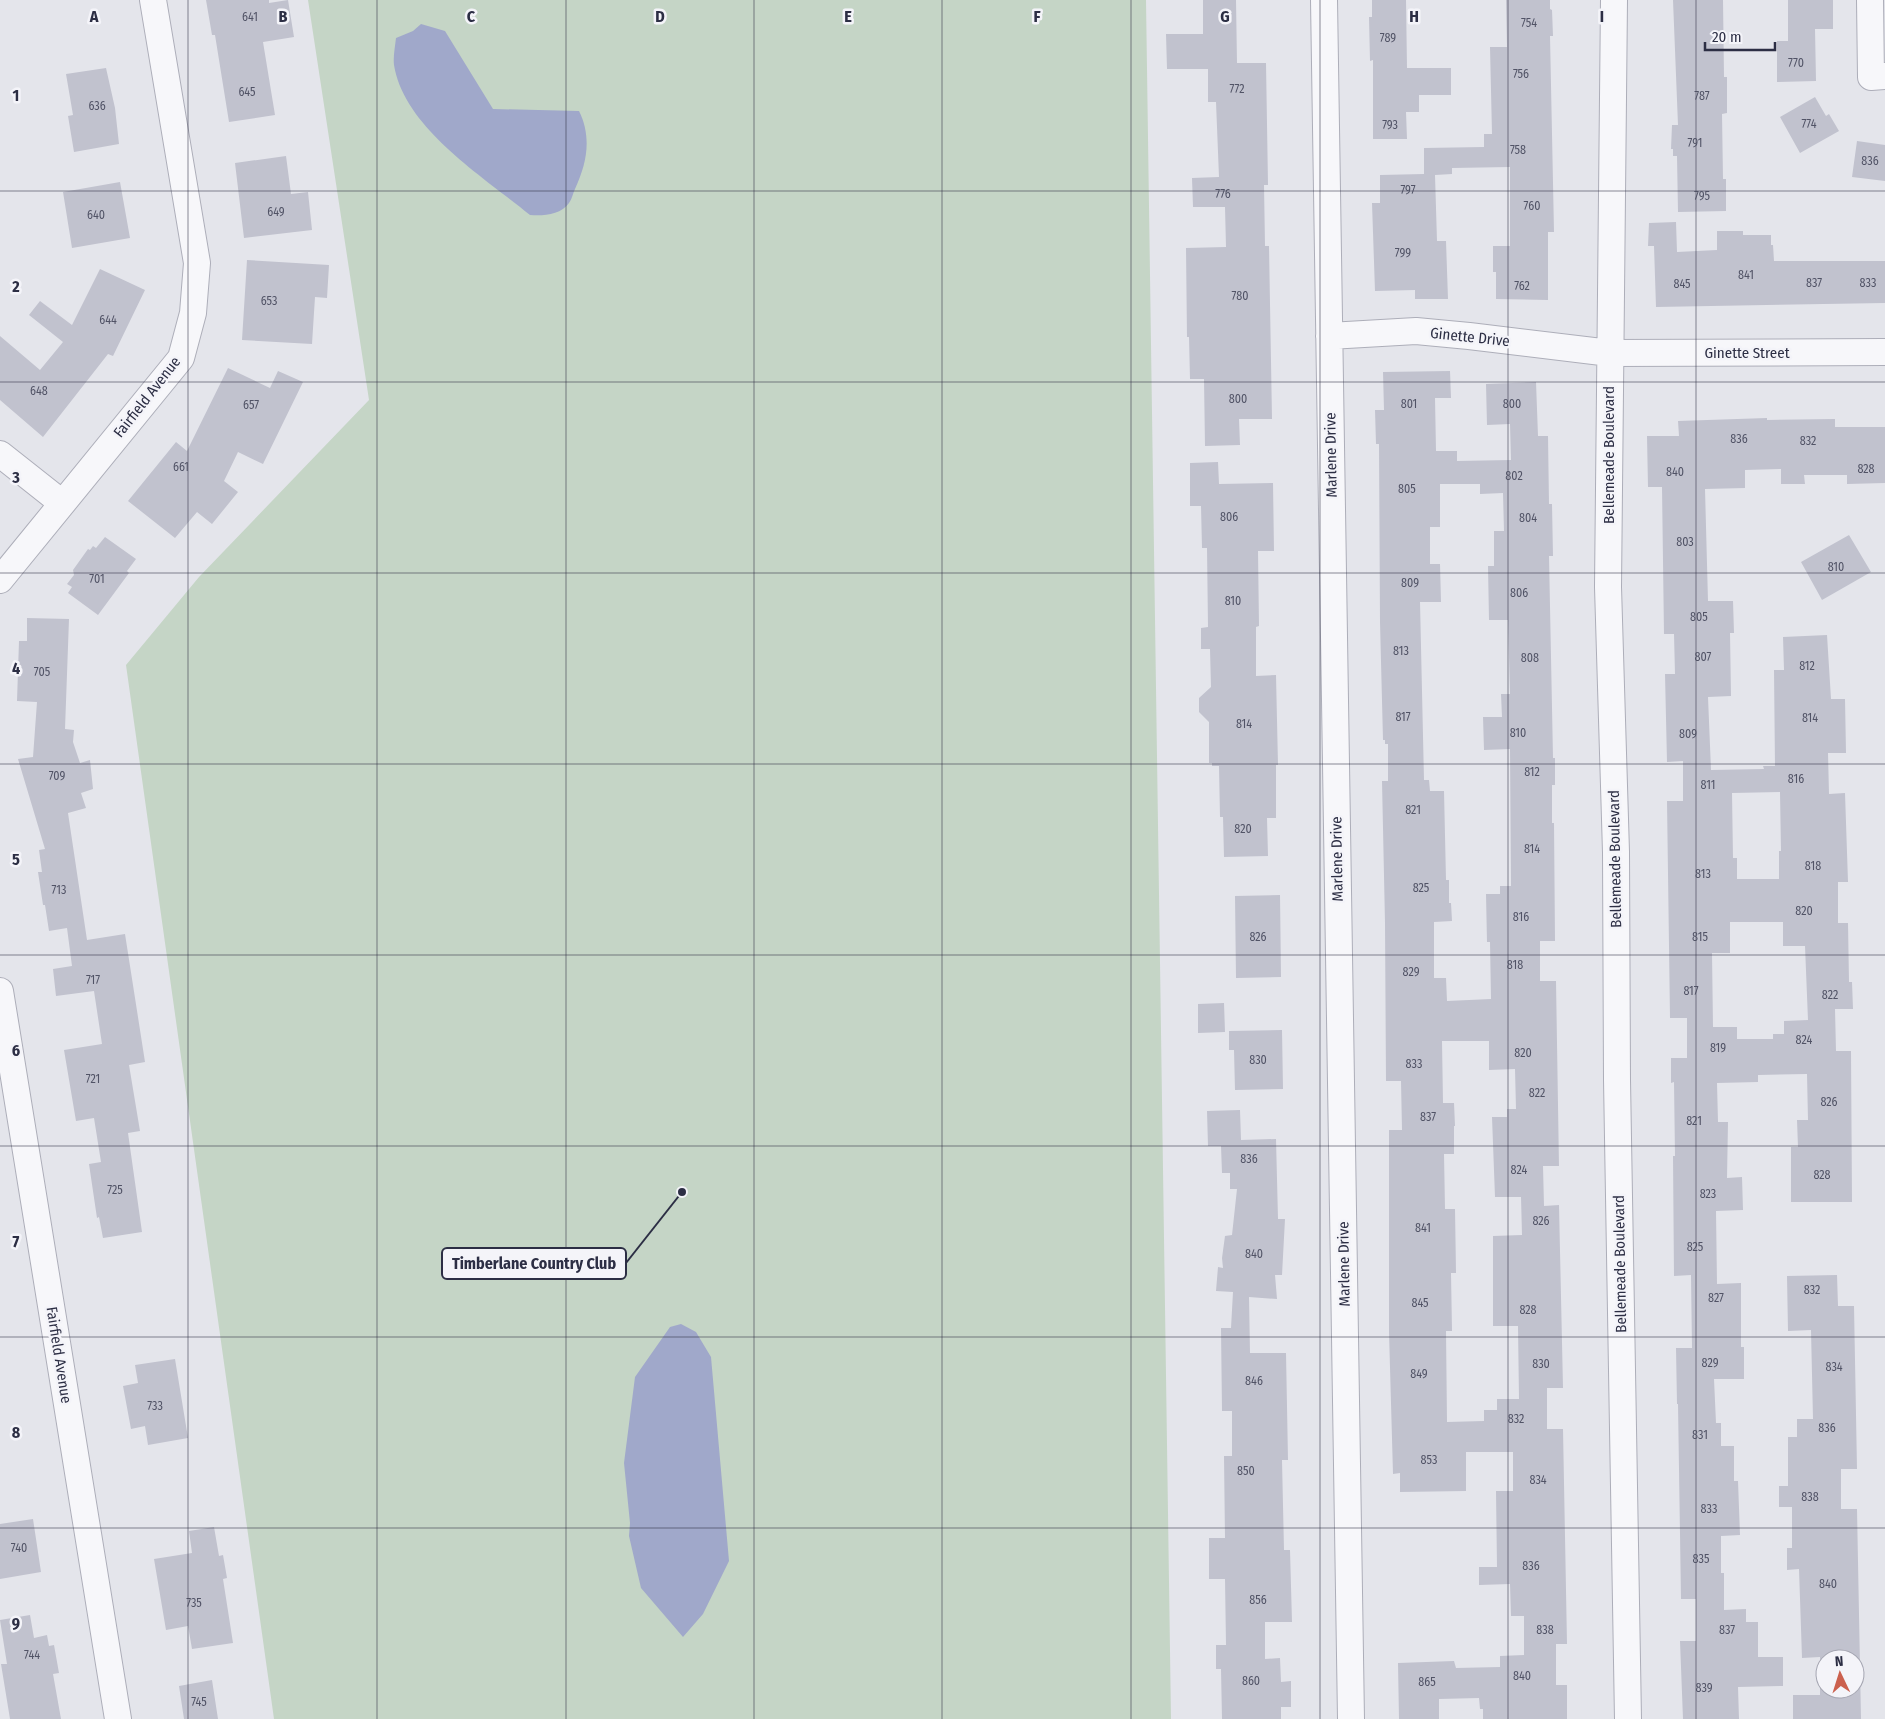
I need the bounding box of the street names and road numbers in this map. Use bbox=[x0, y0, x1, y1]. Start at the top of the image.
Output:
street label: Ginette Drive bbox=[1429, 324, 1511, 350]
street label: Ginette Street bbox=[1704, 344, 1790, 362]
street label: Fairfield Avenue bbox=[110, 353, 184, 441]
street label: Bellemeade Boulevard bbox=[1600, 386, 1618, 524]
street label: Marlene Drive bbox=[1321, 412, 1341, 498]
street label: Bellemeade Boulevard bbox=[1605, 790, 1625, 928]
street label: Marlene Drive bbox=[1327, 816, 1347, 902]
street label: Bellemeade Boulevard bbox=[1610, 1195, 1630, 1333]
street label: Marlene Drive bbox=[1334, 1221, 1354, 1307]
street label: Fairfield Avenue bbox=[42, 1305, 76, 1405]

